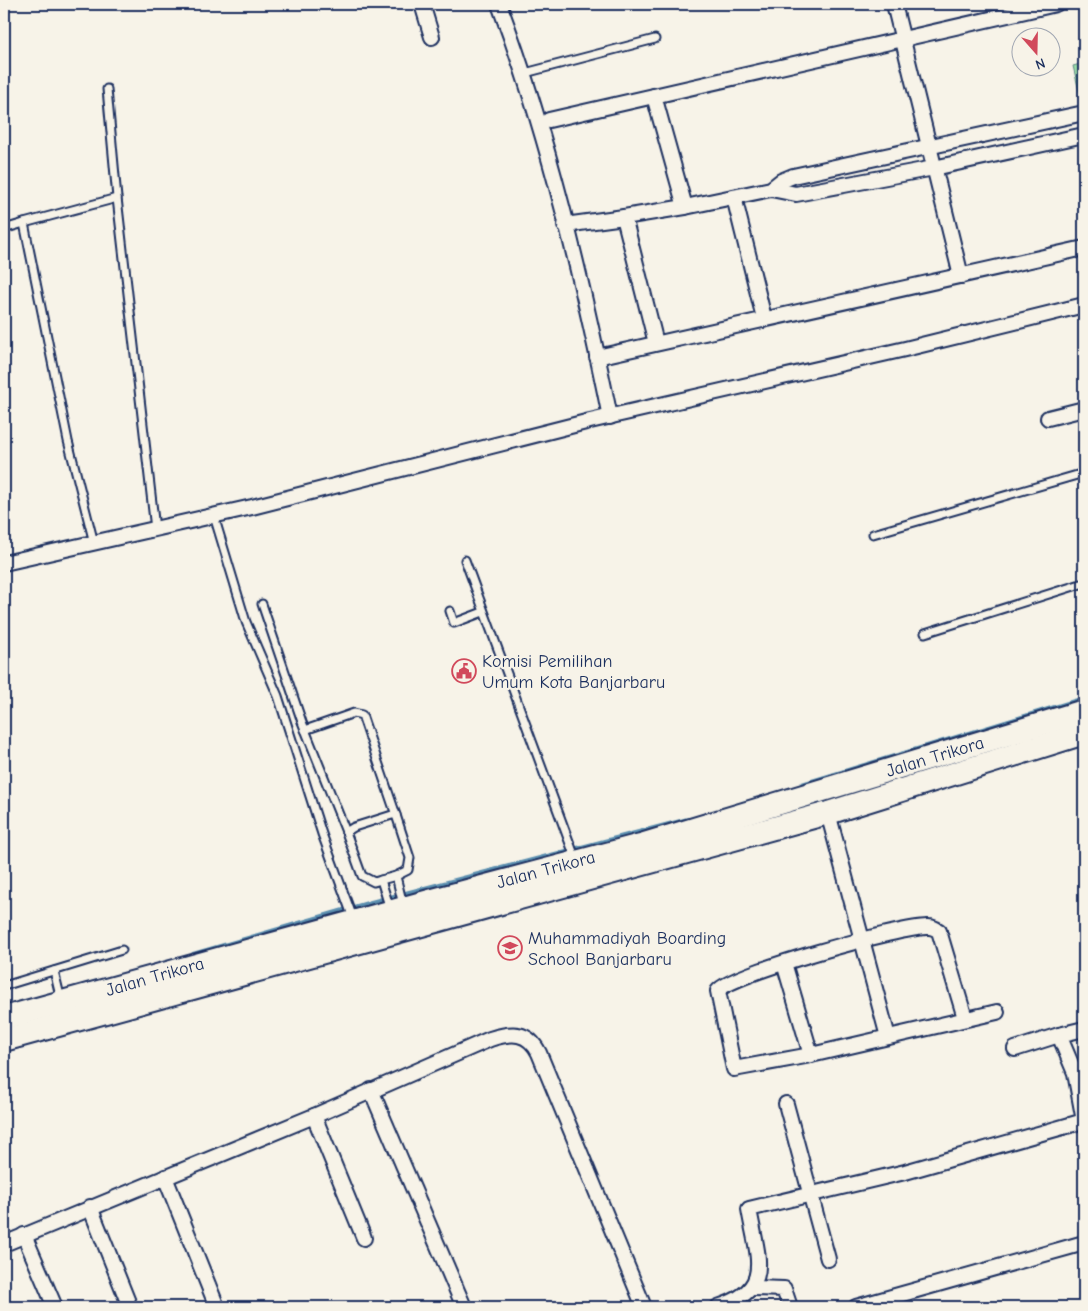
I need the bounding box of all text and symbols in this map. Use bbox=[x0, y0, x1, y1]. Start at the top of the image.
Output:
north arrow bbox=[1010, 28, 1060, 78]
text: N bbox=[1033, 54, 1047, 73]
place label: Komisi Pemilihan Umum Kota Banjarbaru bbox=[482, 651, 665, 693]
public building icon: Komisi Pemilihan Umum Kota Banjarbaru bbox=[451, 658, 477, 684]
street label: Jalan Trikora bbox=[883, 732, 987, 782]
street label: Jalan Trikora bbox=[494, 847, 598, 893]
place label: Muhammadiyah Boarding School Banjarbaru bbox=[528, 928, 726, 970]
school or university icon: Muhammadiyah Boarding School Banjarbaru bbox=[497, 935, 523, 961]
street label: Jalan Trikora bbox=[103, 953, 207, 1001]

